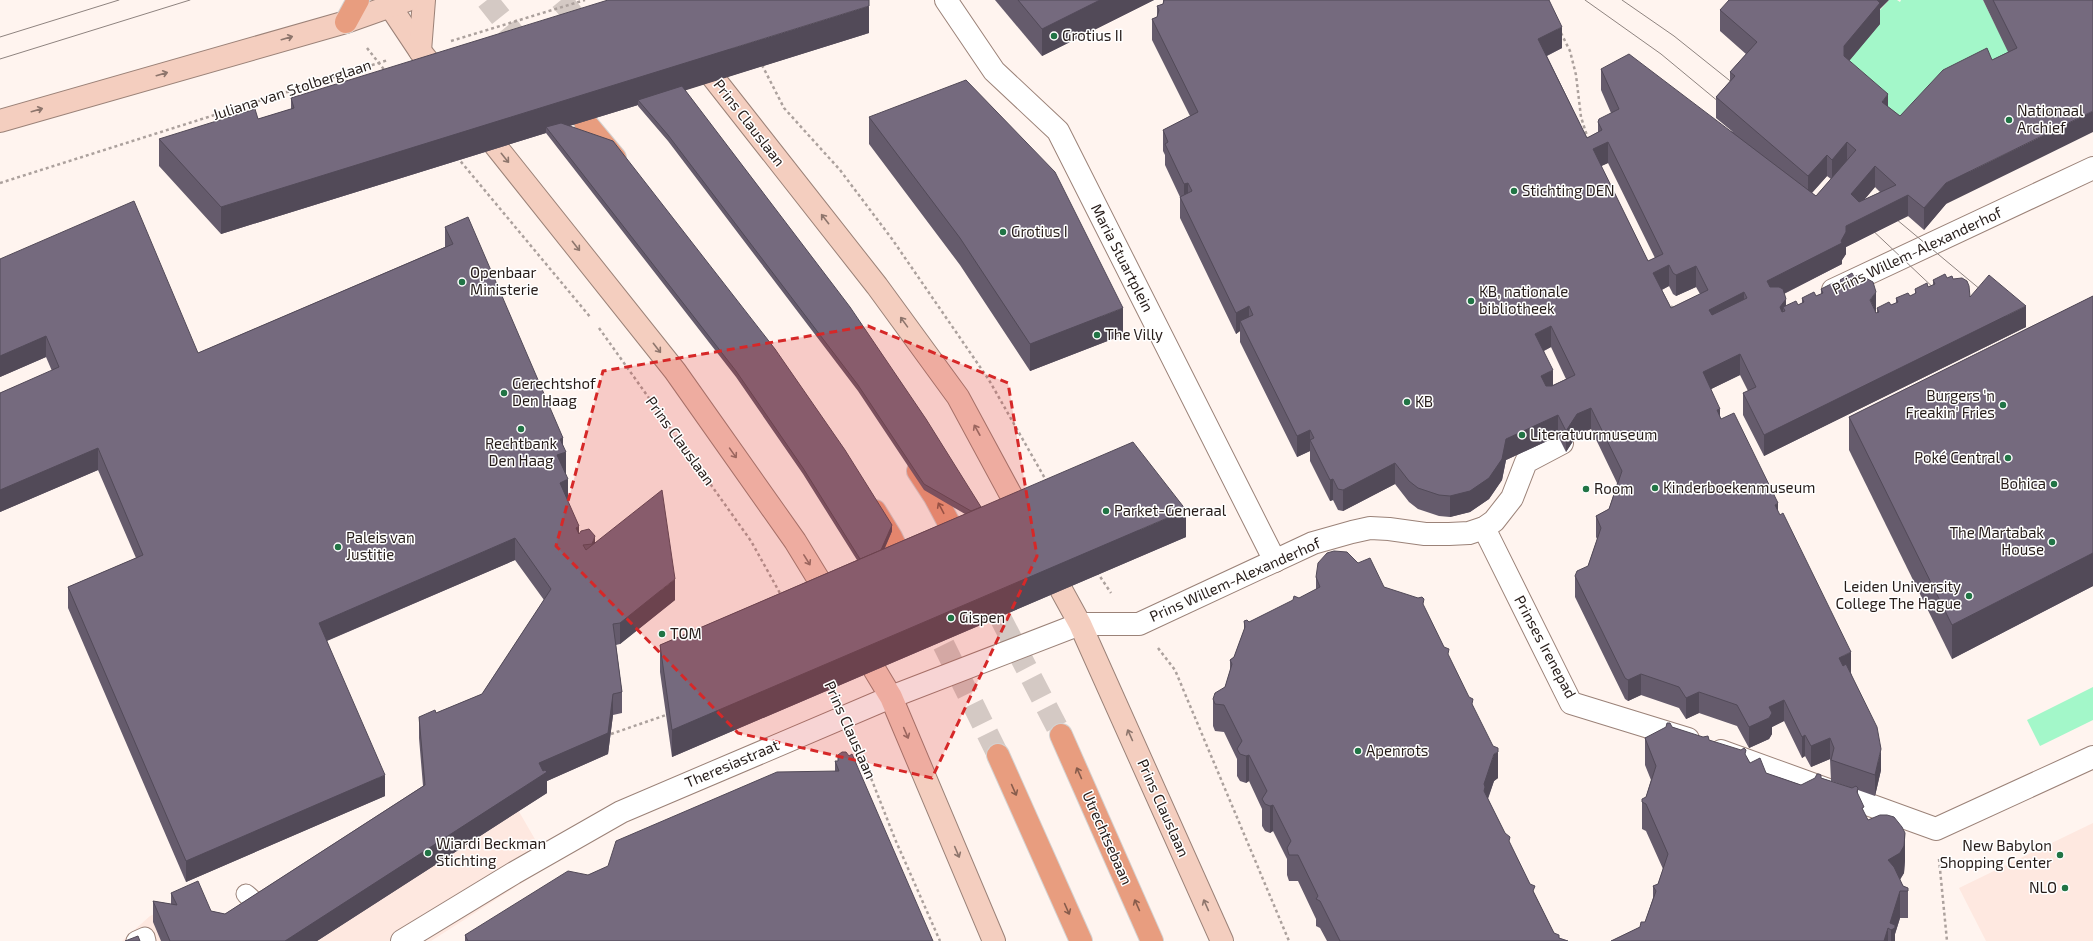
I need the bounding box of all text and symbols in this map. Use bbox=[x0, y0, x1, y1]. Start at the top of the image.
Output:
place label: Grotius II bbox=[1062, 26, 1123, 44]
marker: Grotius II bbox=[1049, 31, 1059, 41]
one-way arrow bbox=[281, 34, 294, 42]
street label: Juliana van Stolberglaan bbox=[210, 55, 373, 123]
one-way arrow bbox=[156, 70, 169, 77]
street label: Prins Clauslaan bbox=[710, 75, 789, 169]
place label: Nationaal Archief bbox=[2017, 101, 2084, 136]
one-way arrow bbox=[31, 106, 44, 113]
marker: Nationaal Archief bbox=[2004, 115, 2014, 125]
one-way arrow bbox=[501, 152, 510, 163]
place label: Stichting DEN bbox=[1522, 181, 1615, 199]
marker: Stichting DEN bbox=[1509, 186, 1519, 196]
street label: Maria Stuartplein bbox=[1088, 200, 1158, 315]
street label: Prins Willem-Alexanderhof bbox=[1829, 203, 2005, 297]
one-way arrow bbox=[820, 214, 829, 225]
place label: Grotius I bbox=[1011, 222, 1068, 240]
marker: Grotius I bbox=[998, 227, 1008, 237]
one-way arrow bbox=[572, 241, 580, 252]
place label: Openbaar Ministerie bbox=[470, 263, 539, 298]
marker: Openbaar Ministerie bbox=[457, 277, 467, 287]
place label: KB, nationale bibliotheek bbox=[1479, 282, 1568, 317]
marker: KB, nationale bibliotheek bbox=[1466, 296, 1476, 306]
one-way arrow bbox=[900, 317, 908, 328]
place label: The Villy bbox=[1105, 325, 1163, 343]
marker: The Villy bbox=[1092, 330, 1102, 340]
one-way arrow bbox=[652, 343, 661, 353]
place label: Gerechtshof Den Haag bbox=[512, 374, 596, 409]
place label: Burgers 'n Freakin' Fries bbox=[1906, 386, 1995, 421]
marker: Gerechtshof Den Haag bbox=[499, 388, 509, 398]
place label: KB bbox=[1415, 392, 1433, 410]
street label: Prins Clauslaan bbox=[643, 393, 719, 488]
marker: KB bbox=[1402, 397, 1412, 407]
marker: Burgers 'n Freakin' Fries bbox=[1998, 400, 2008, 410]
marker: Rechtbank Den Haag bbox=[516, 424, 526, 434]
one-way arrow bbox=[972, 424, 980, 436]
place label: Literatuurmuseum bbox=[1530, 425, 1657, 443]
marker: Literatuurmuseum bbox=[1517, 430, 1527, 440]
place label: Rechtbank Den Haag bbox=[485, 434, 557, 469]
one-way arrow bbox=[729, 448, 737, 459]
place label: Poké Central bbox=[1914, 448, 2001, 466]
marker: Poké Central bbox=[2003, 453, 2013, 463]
place label: Bohica bbox=[2000, 474, 2046, 492]
place label: Kinderboekenmuseum bbox=[1663, 478, 1815, 496]
place label: Room bbox=[1594, 479, 1633, 497]
marker: Bohica bbox=[2049, 479, 2059, 489]
marker: Kinderboekenmuseum bbox=[1650, 483, 1660, 493]
marker: Room bbox=[1581, 484, 1591, 494]
place label: Parket-Generaal bbox=[1114, 501, 1227, 519]
one-way arrow bbox=[937, 502, 944, 514]
marker: Parket-Generaal bbox=[1101, 506, 1111, 516]
place label: The Martabak House bbox=[1949, 523, 2044, 558]
place label: Paleis van Justitie bbox=[346, 528, 415, 563]
street label: Prins Willem-Alexanderhof bbox=[1146, 533, 1323, 625]
marker: The Martabak House bbox=[2047, 537, 2057, 547]
marker: Paleis van Justitie bbox=[333, 542, 343, 552]
one-way arrow bbox=[803, 554, 811, 566]
place label: Leiden University College The Hague bbox=[1836, 577, 1961, 612]
marker: Leiden University College The Hague bbox=[1964, 591, 1974, 601]
street label: Prinses Irenepad bbox=[1511, 592, 1581, 701]
place label: Gispen bbox=[959, 608, 1005, 626]
marker: Gispen bbox=[946, 613, 956, 623]
place label: TOM bbox=[670, 624, 702, 642]
marker: TOM bbox=[657, 629, 667, 639]
street label: Prins Clauslaan bbox=[821, 678, 881, 781]
one-way arrow bbox=[903, 726, 910, 738]
one-way arrow bbox=[1126, 730, 1134, 742]
street label: Theresiastraat bbox=[682, 735, 782, 791]
place label: Apenrots bbox=[1366, 741, 1428, 759]
marker: Apenrots bbox=[1353, 746, 1363, 756]
street label: Prins Clauslaan bbox=[1134, 756, 1194, 859]
one-way arrow bbox=[1074, 768, 1082, 780]
one-way arrow bbox=[1011, 784, 1018, 796]
street label: Utrechtsebaan bbox=[1079, 788, 1137, 887]
place label: Wiardi Beckman Stichting bbox=[436, 834, 546, 869]
place label: New Babylon Shopping Center bbox=[1940, 836, 2052, 871]
one-way arrow bbox=[954, 846, 961, 858]
marker: Wiardi Beckman Stichting bbox=[423, 848, 433, 858]
marker: New Babylon Shopping Center bbox=[2055, 850, 2065, 860]
place label: NLO bbox=[2029, 878, 2057, 896]
marker: NLO bbox=[2060, 883, 2070, 893]
one-way arrow bbox=[1132, 900, 1140, 912]
one-way arrow bbox=[1202, 900, 1209, 912]
one-way arrow bbox=[1063, 903, 1071, 915]

